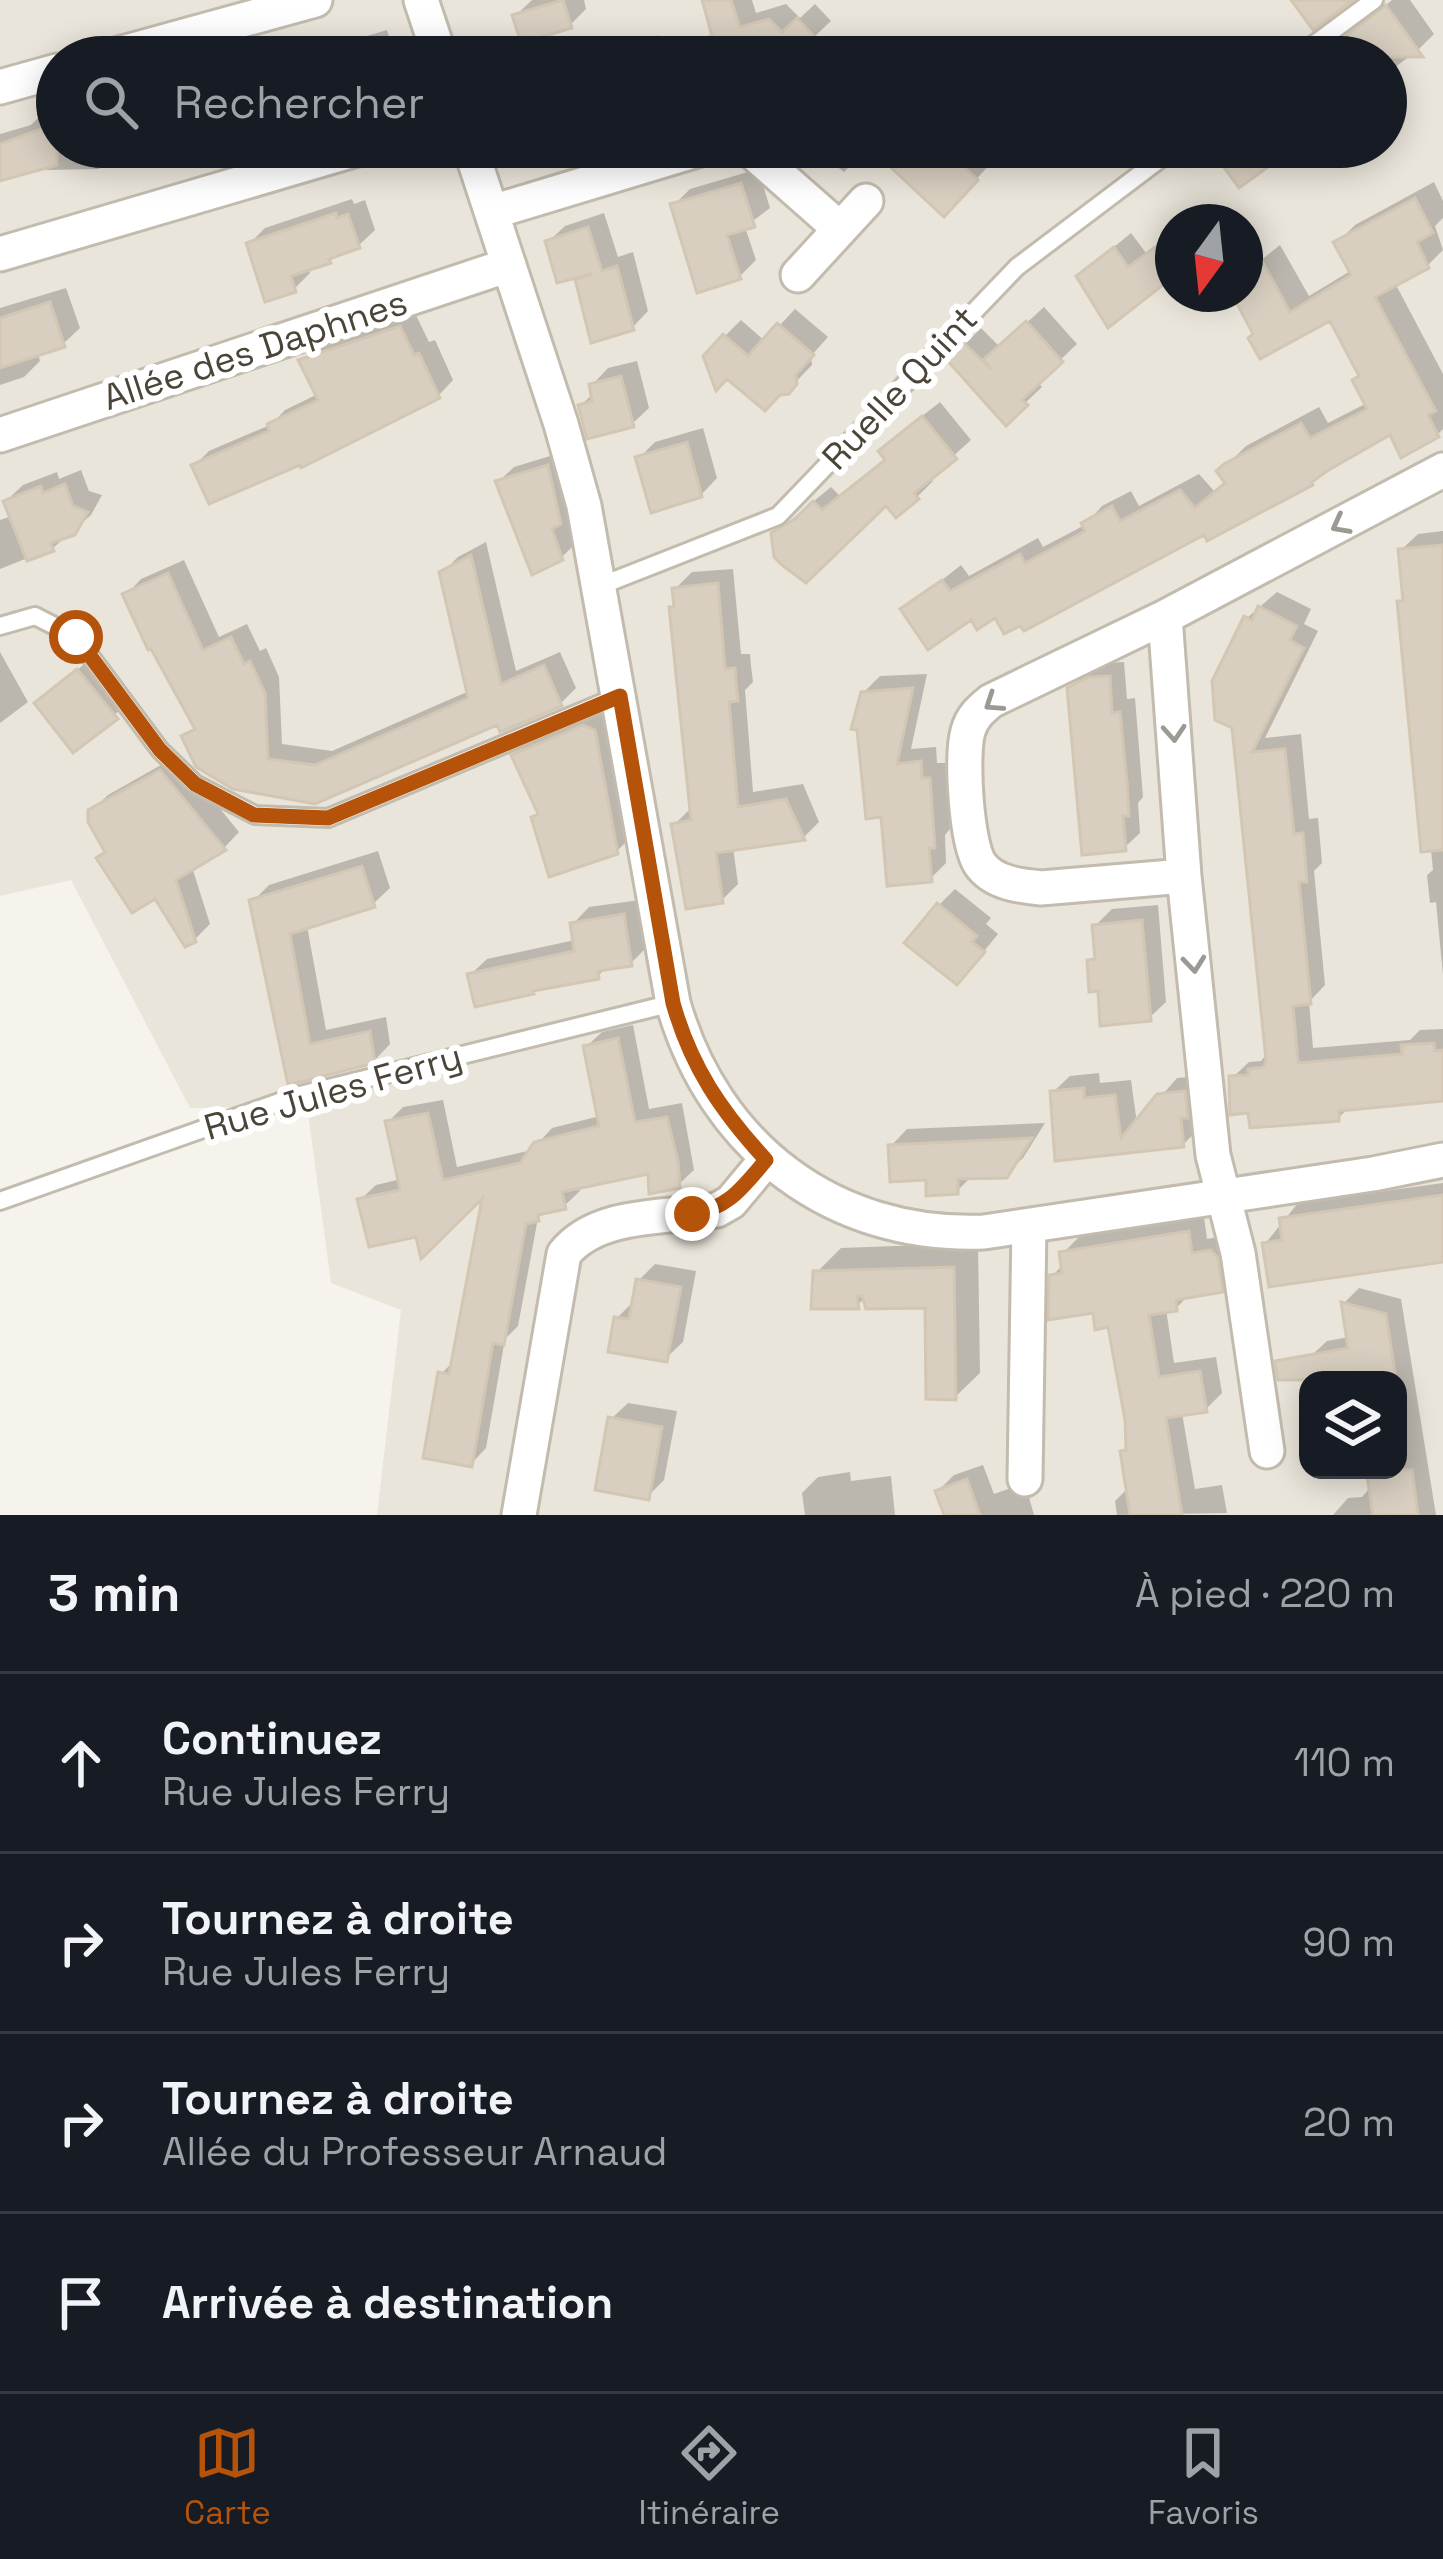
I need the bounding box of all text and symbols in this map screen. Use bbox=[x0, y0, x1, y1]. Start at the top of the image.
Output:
search box bbox=[36, 36, 1407, 168]
icon: search bbox=[78, 69, 144, 135]
text: Rechercher bbox=[174, 74, 424, 131]
north arrow bbox=[1155, 204, 1263, 312]
street label: Allée des Daphnes bbox=[97, 279, 413, 421]
street label: Ruelle Quint bbox=[812, 296, 988, 480]
one-way arrow bbox=[1331, 511, 1352, 534]
route start bbox=[49, 610, 103, 664]
one-way arrow bbox=[984, 688, 1006, 710]
one-way arrow bbox=[1160, 724, 1186, 743]
one-way arrow bbox=[1180, 954, 1206, 973]
street label: Rue Jules Ferry bbox=[199, 1033, 467, 1151]
route end bbox=[665, 1187, 719, 1241]
map controls bbox=[1299, 1371, 1407, 1479]
button: layers bbox=[1299, 1371, 1407, 1479]
text: 3 min bbox=[48, 1561, 181, 1626]
text: À pied · 220 m bbox=[1135, 1569, 1395, 1618]
text: Continuez bbox=[162, 1710, 382, 1767]
icon: ahead bbox=[48, 1730, 114, 1796]
text: 110 m bbox=[1294, 1738, 1395, 1787]
text: Rue Jules Ferry bbox=[162, 1767, 450, 1816]
text: Tournez à droite bbox=[162, 1890, 514, 1947]
icon: right bbox=[48, 1910, 114, 1976]
text: 90 m bbox=[1303, 1918, 1395, 1967]
text: Rue Jules Ferry bbox=[162, 1947, 450, 1996]
text: Tournez à droite bbox=[162, 2070, 514, 2127]
icon: right bbox=[48, 2090, 114, 2156]
text: 20 m bbox=[1303, 2098, 1395, 2147]
text: Allée du Professeur Arnaud bbox=[162, 2127, 667, 2176]
icon: arrive bbox=[48, 2270, 114, 2336]
text: Arrivée à destination bbox=[162, 2274, 613, 2331]
tab: Carte bbox=[184, 2420, 271, 2534]
tab: Itinéraire bbox=[639, 2420, 780, 2534]
tab: Favoris bbox=[1148, 2420, 1259, 2534]

